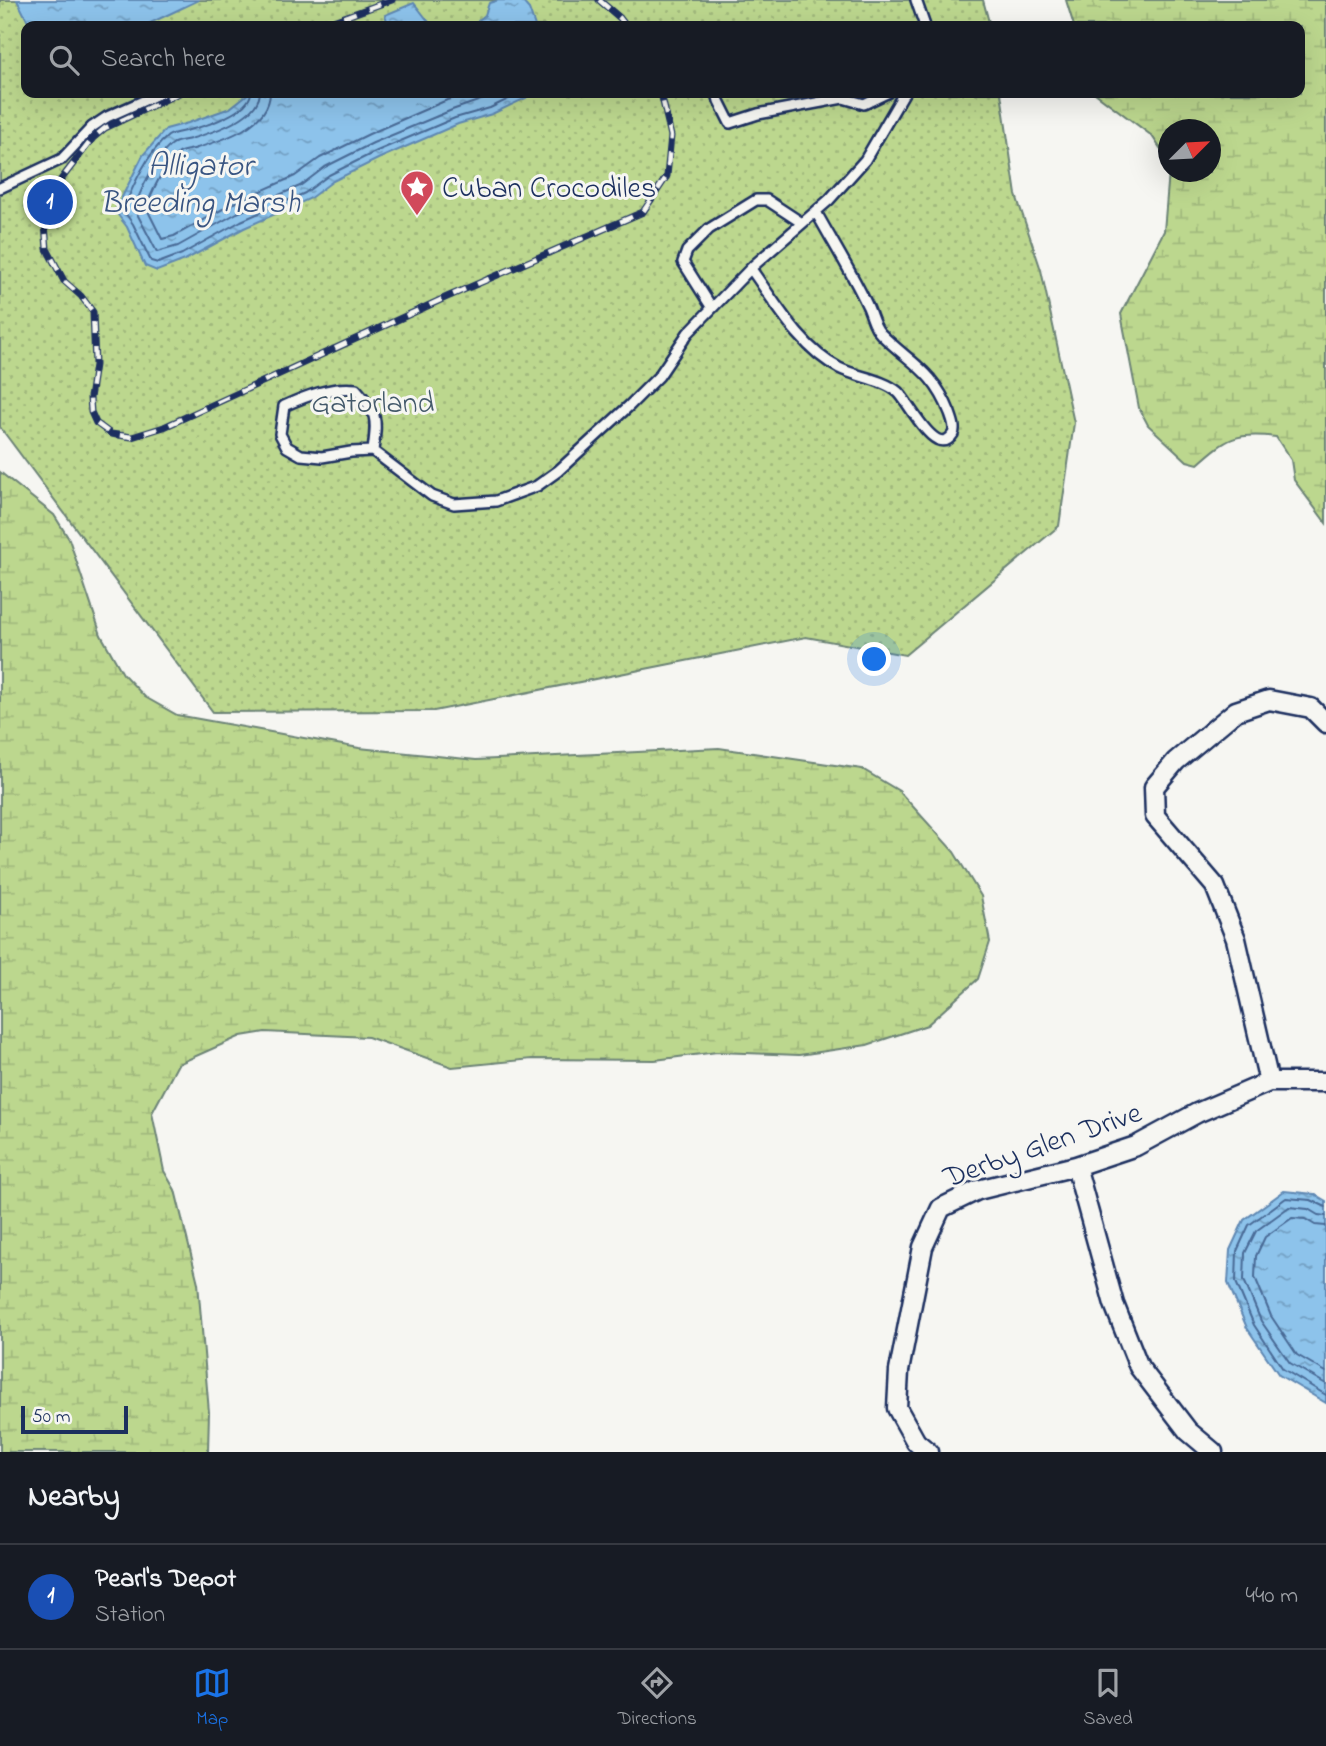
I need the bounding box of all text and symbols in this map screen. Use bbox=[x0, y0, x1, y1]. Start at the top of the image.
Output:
search box bbox=[21, 21, 1305, 98]
icon: search bbox=[45, 41, 83, 79]
text: Search here bbox=[101, 41, 226, 79]
north arrow bbox=[1158, 119, 1221, 182]
water label: Alligator Breeding Marsh bbox=[100, 144, 301, 228]
place icon: Cuban Crocodiles bbox=[398, 168, 436, 217]
place label: Cuban Crocodiles bbox=[442, 168, 656, 212]
pin: 1 bbox=[27, 176, 73, 228]
park label: Gatorland bbox=[312, 383, 435, 427]
your location bbox=[857, 642, 891, 676]
street label: Derby Glen Drive bbox=[937, 1092, 1149, 1202]
scale bar bbox=[21, 1403, 128, 1435]
text: 50 m bbox=[32, 1404, 71, 1431]
text: Nearby bbox=[28, 1476, 120, 1520]
text: Pearl's Depot bbox=[95, 1561, 236, 1599]
text: 1 bbox=[47, 1580, 55, 1613]
text: 440 m bbox=[1246, 1580, 1298, 1613]
text: Station bbox=[95, 1599, 165, 1632]
tab: Map bbox=[193, 1664, 231, 1733]
tab: Directions bbox=[618, 1664, 697, 1733]
tab: Saved bbox=[1083, 1664, 1133, 1733]

